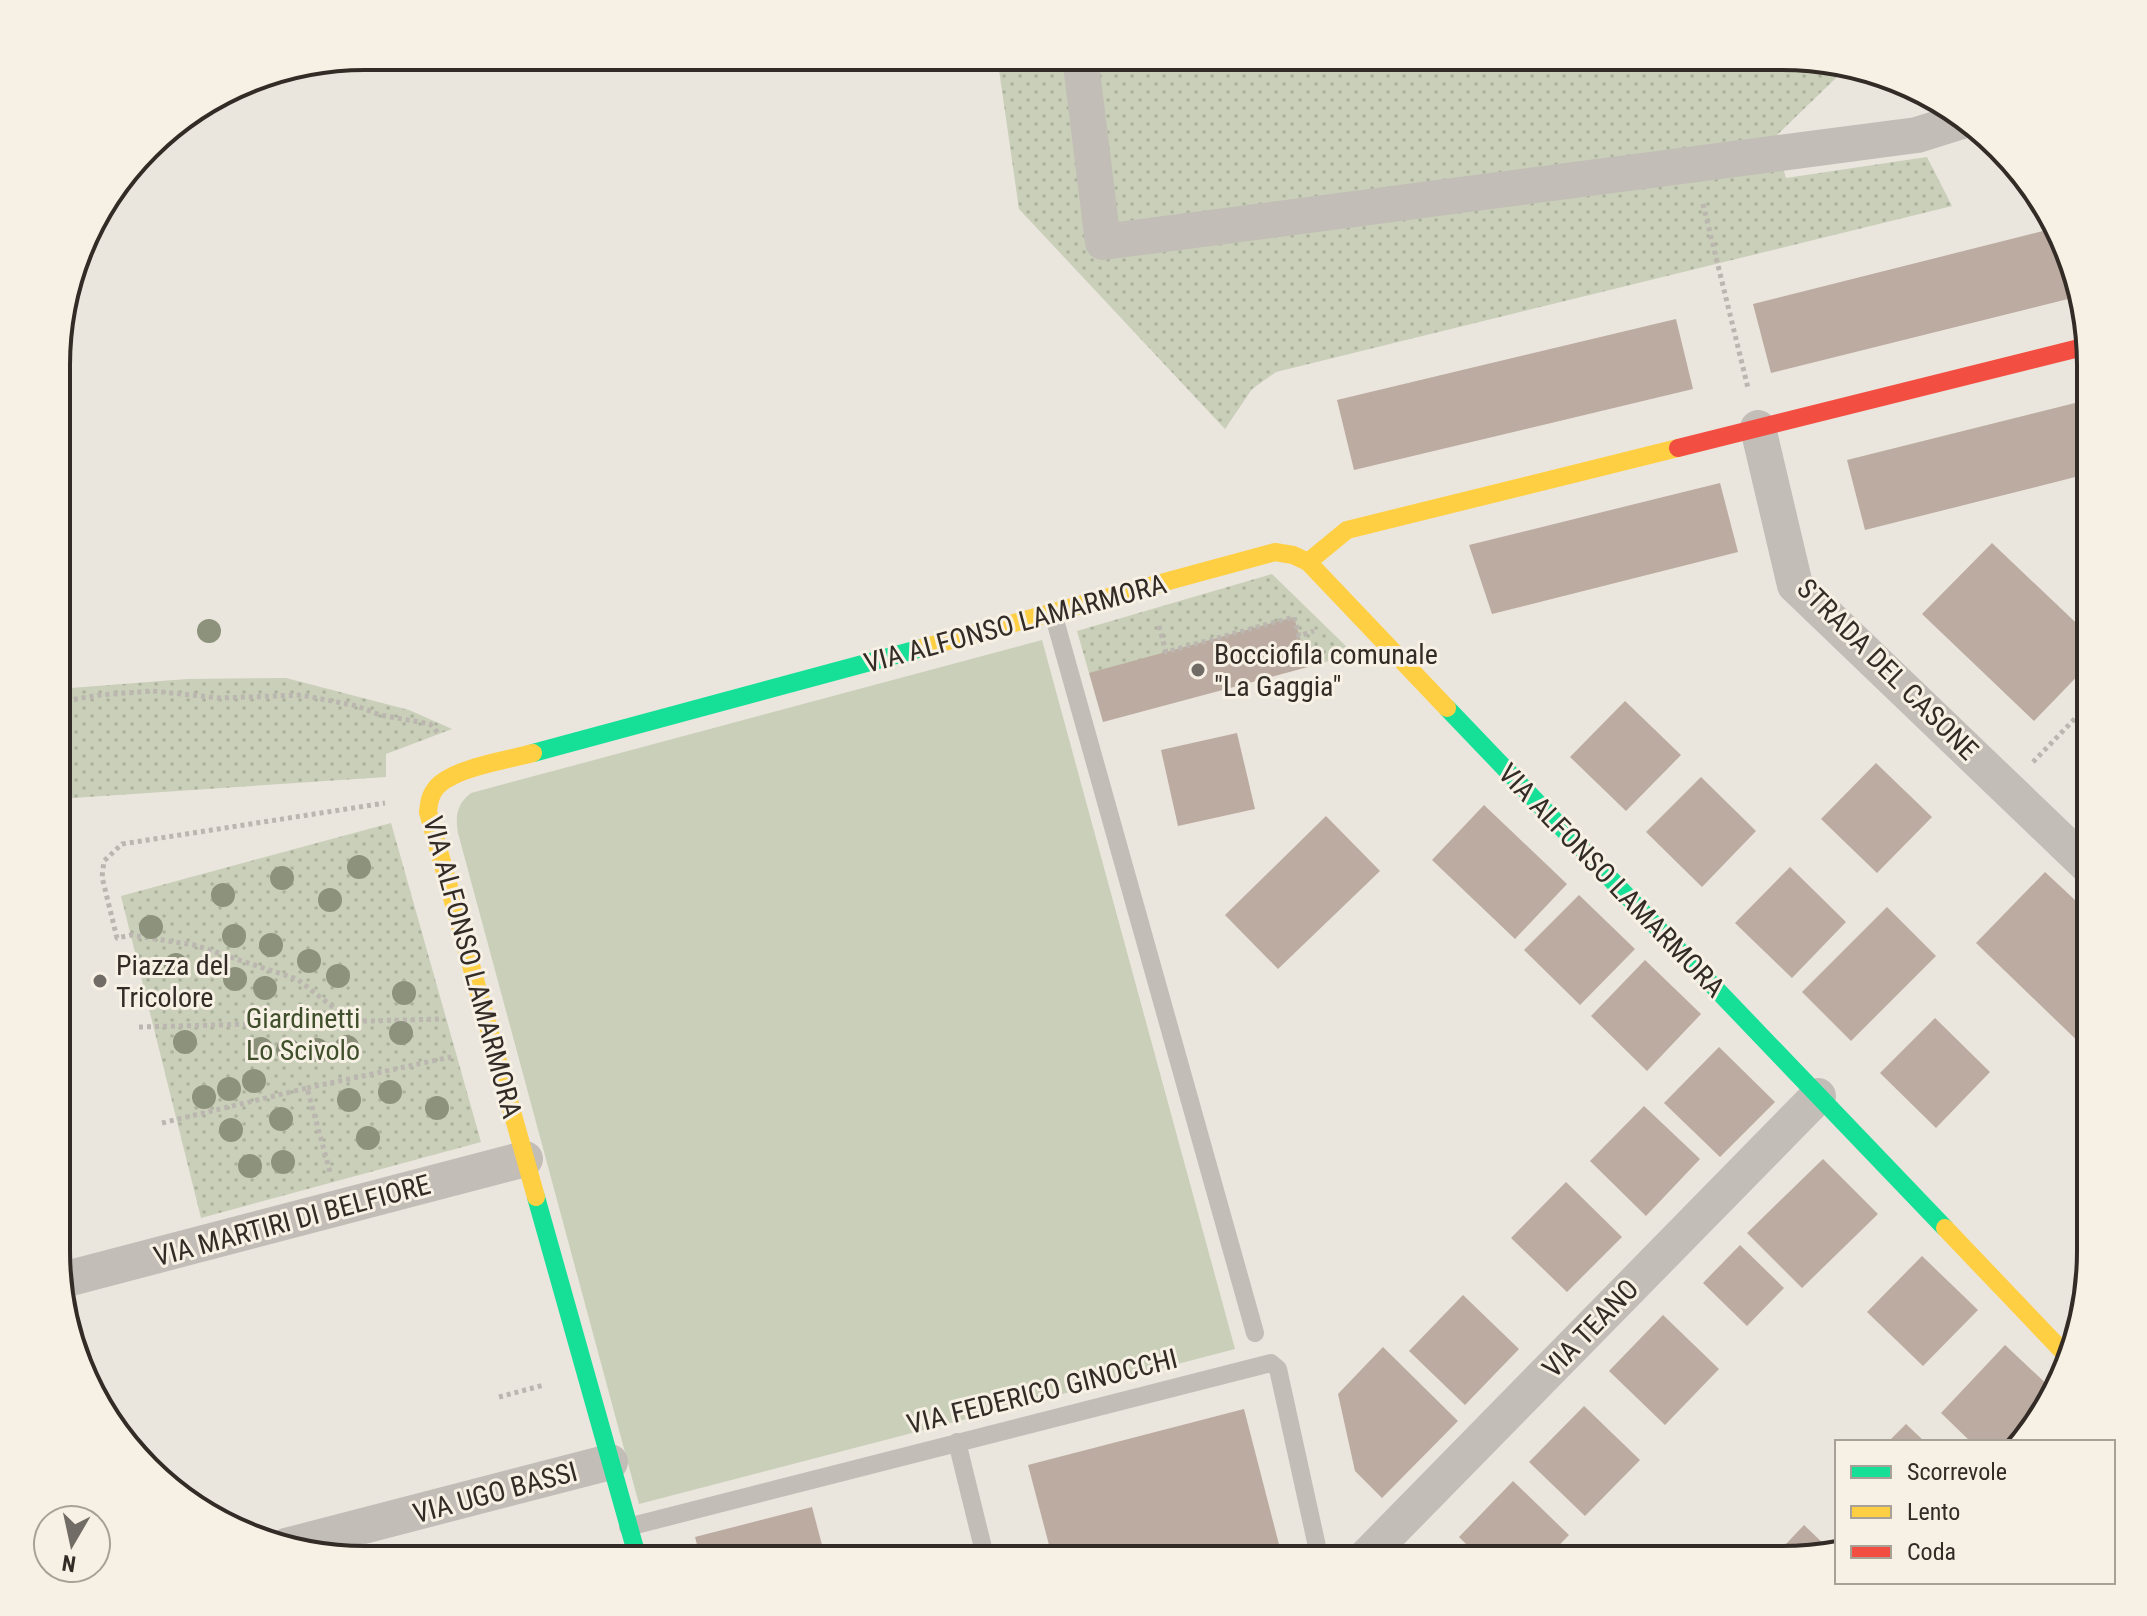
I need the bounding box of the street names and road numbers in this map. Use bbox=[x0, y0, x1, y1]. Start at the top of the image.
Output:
street label: VIA ALFONSO LAMARMORA bbox=[860, 567, 1170, 680]
street label: STRADA DEL CASONE bbox=[1790, 572, 1985, 767]
street label: VIA ALFONSO LAMARMORA bbox=[1492, 757, 1732, 1004]
street label: VIA ALFONSO LAMARMORA bbox=[416, 812, 529, 1122]
street label: VIA MARTIRI DI BELFIORE bbox=[150, 1168, 434, 1273]
street label: VIA TEANO bbox=[1535, 1272, 1645, 1384]
street label: VIA FEDERICO GINOCCHI bbox=[903, 1342, 1181, 1441]
street label: VIA UGO BASSI bbox=[409, 1455, 581, 1530]

